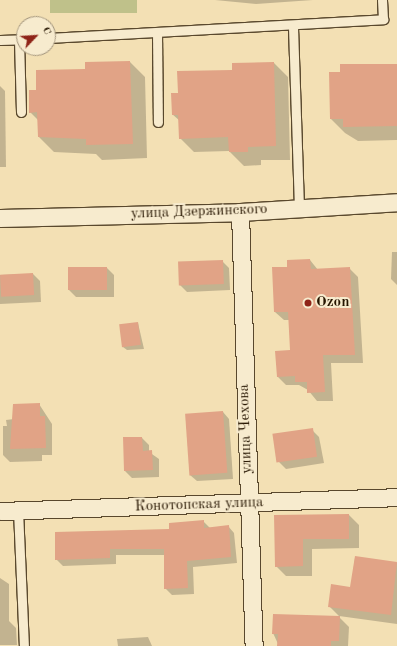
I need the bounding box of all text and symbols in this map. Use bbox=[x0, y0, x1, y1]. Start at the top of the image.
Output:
north arrow bbox=[16, 16, 56, 56]
text: С bbox=[40, 26, 53, 37]
street label: улица Дзержинского bbox=[130, 201, 268, 223]
place label: Ozon bbox=[316, 294, 349, 312]
marker: Ozon bbox=[303, 298, 313, 308]
street label: улица Чехова bbox=[235, 384, 257, 474]
street label: Конотопская улица bbox=[134, 494, 264, 516]

